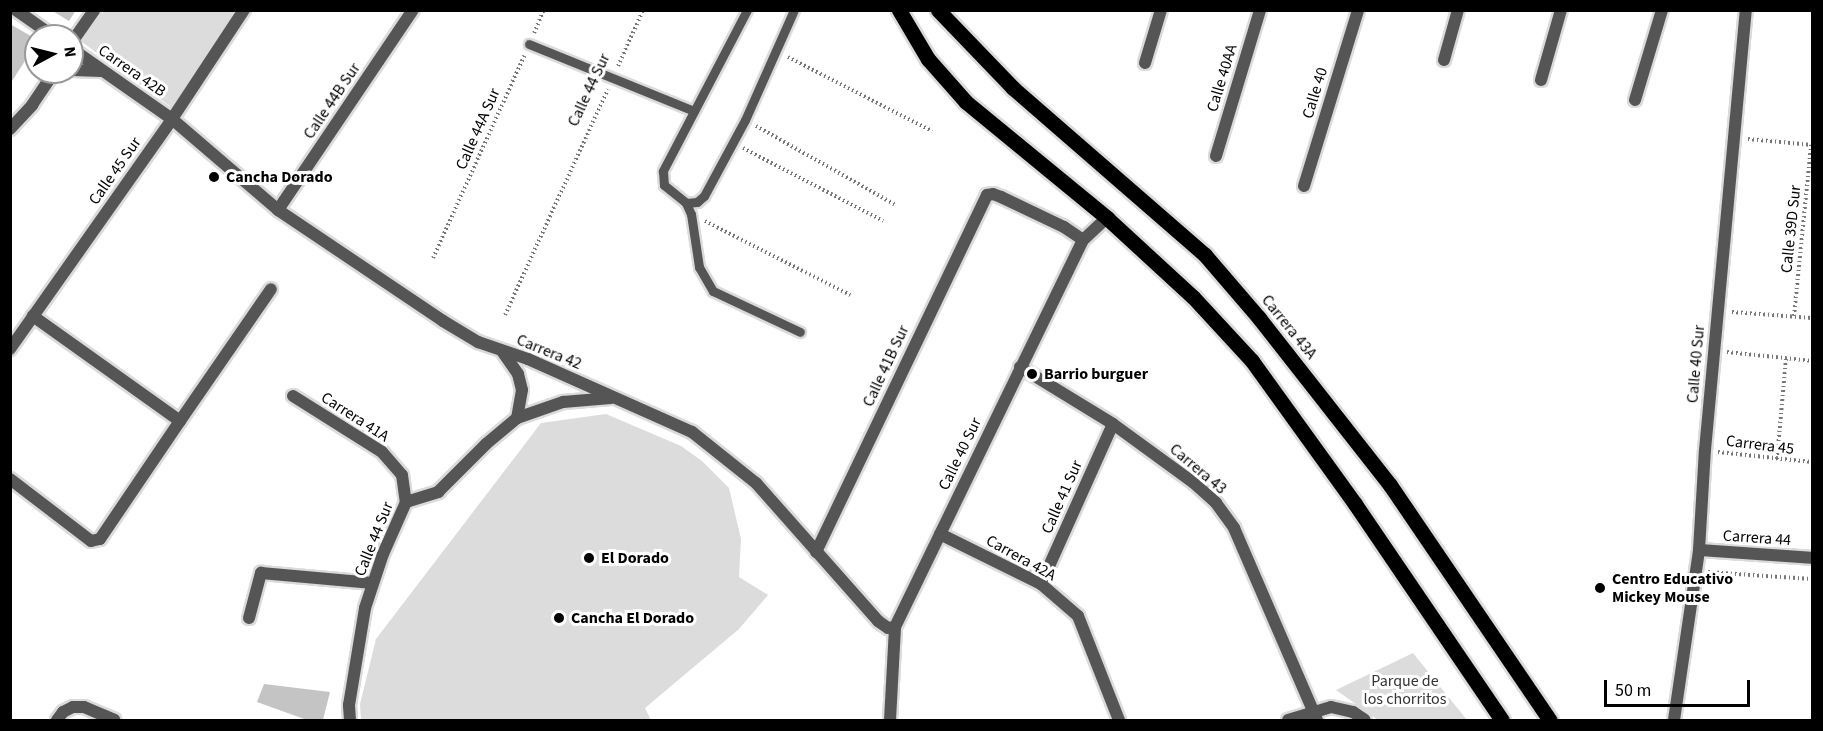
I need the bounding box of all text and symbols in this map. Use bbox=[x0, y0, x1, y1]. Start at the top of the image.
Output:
north arrow bbox=[24, 24, 84, 84]
street label: Carrera 42B bbox=[95, 41, 169, 101]
street label: Calle 40AA bbox=[1203, 42, 1241, 114]
text: N bbox=[58, 45, 81, 59]
street label: Calle 44 Sur bbox=[564, 50, 614, 130]
street label: Calle 44B Sur bbox=[299, 59, 365, 143]
street label: Calle 40 bbox=[1298, 65, 1332, 121]
street label: Calle 44A Sur bbox=[452, 85, 504, 173]
street label: Calle 45 Sur bbox=[85, 133, 145, 209]
place label: Cancha Dorado bbox=[226, 167, 333, 187]
marker: Cancha Dorado bbox=[207, 170, 221, 184]
street label: Calle 39D Sur bbox=[1777, 184, 1805, 274]
street label: Carrera 43A bbox=[1257, 291, 1321, 363]
street label: Calle 41B Sur bbox=[859, 322, 913, 410]
street label: Calle 40 Sur bbox=[1683, 324, 1709, 404]
street label: Carrera 42 bbox=[514, 330, 584, 374]
place label: Barrio burguer bbox=[1044, 364, 1148, 384]
marker: Barrio burguer bbox=[1025, 367, 1039, 381]
street label: Carrera 41A bbox=[317, 388, 393, 446]
street label: Calle 40 Sur bbox=[934, 415, 986, 493]
street label: Carrera 45 bbox=[1725, 431, 1795, 459]
street label: Carrera 43 bbox=[1166, 440, 1230, 498]
street label: Calle 41 Sur bbox=[1037, 457, 1087, 537]
street label: Calle 44 Sur bbox=[350, 499, 398, 579]
street label: Carrera 44 bbox=[1722, 526, 1792, 550]
street label: Carrera 42A bbox=[983, 531, 1059, 585]
place label: El Dorado bbox=[601, 548, 669, 568]
marker: El Dorado bbox=[582, 551, 596, 565]
place label: Centro Educativo Mickey Mouse bbox=[1612, 569, 1733, 607]
marker: Centro Educativo Mickey Mouse bbox=[1593, 581, 1607, 595]
place label: Cancha El Dorado bbox=[571, 608, 694, 628]
marker: Cancha El Dorado bbox=[552, 611, 566, 625]
scale bar bbox=[1607, 668, 1752, 706]
park label: Parque de los chorritos bbox=[1364, 671, 1446, 709]
text: 50 m bbox=[1615, 678, 1651, 703]

